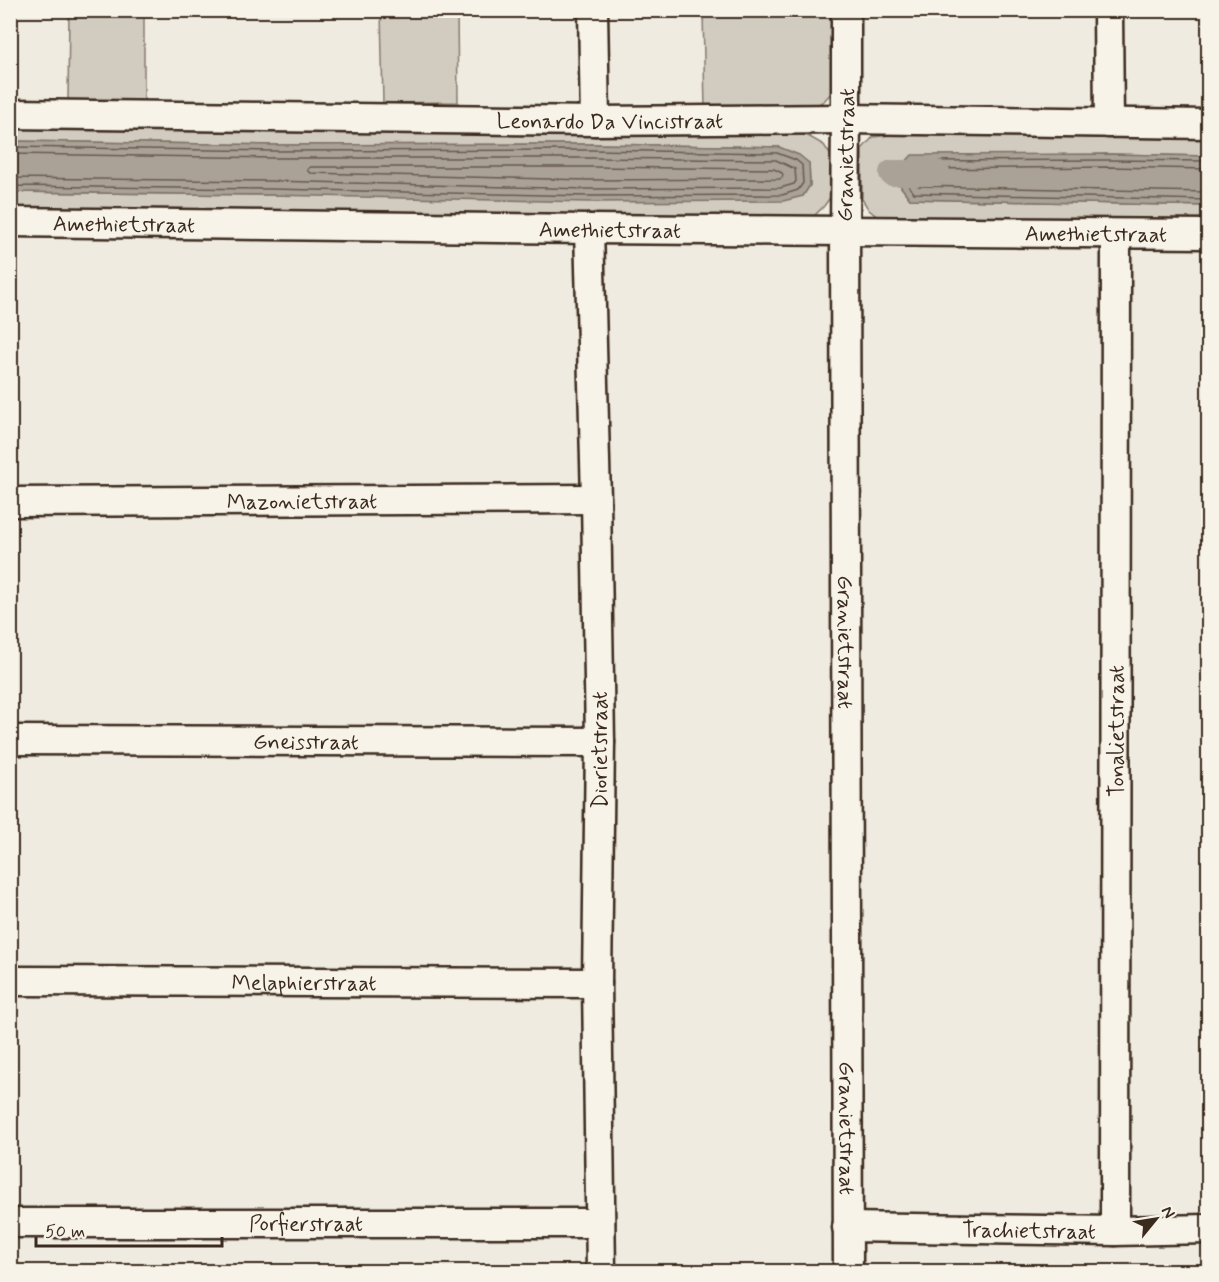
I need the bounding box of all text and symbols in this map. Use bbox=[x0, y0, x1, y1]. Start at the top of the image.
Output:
street label: Granietstraat bbox=[832, 88, 862, 222]
street label: Leonardo Da Vincistraat bbox=[497, 108, 723, 137]
street label: Amethietstraat bbox=[53, 211, 195, 240]
street label: Amethietstraat bbox=[539, 216, 681, 246]
street label: Amethietstraat bbox=[1025, 221, 1167, 250]
street label: Mazonietstraat bbox=[227, 488, 377, 517]
street label: Granietstraat bbox=[830, 575, 858, 709]
street label: Tonalietstraat bbox=[1103, 665, 1132, 797]
street label: Diorietstraat bbox=[587, 691, 615, 809]
street label: Gneisstraat bbox=[253, 729, 359, 757]
street label: Melaphierstraat bbox=[232, 970, 376, 998]
street label: Granietstraat bbox=[831, 1061, 860, 1195]
north arrow bbox=[1126, 1189, 1186, 1249]
text: N bbox=[1156, 1202, 1179, 1222]
scale bar bbox=[36, 1210, 222, 1248]
street label: Porfierstraat bbox=[249, 1211, 363, 1239]
street label: Trachietstraat bbox=[962, 1217, 1096, 1247]
text: 50 m bbox=[45, 1220, 85, 1244]

